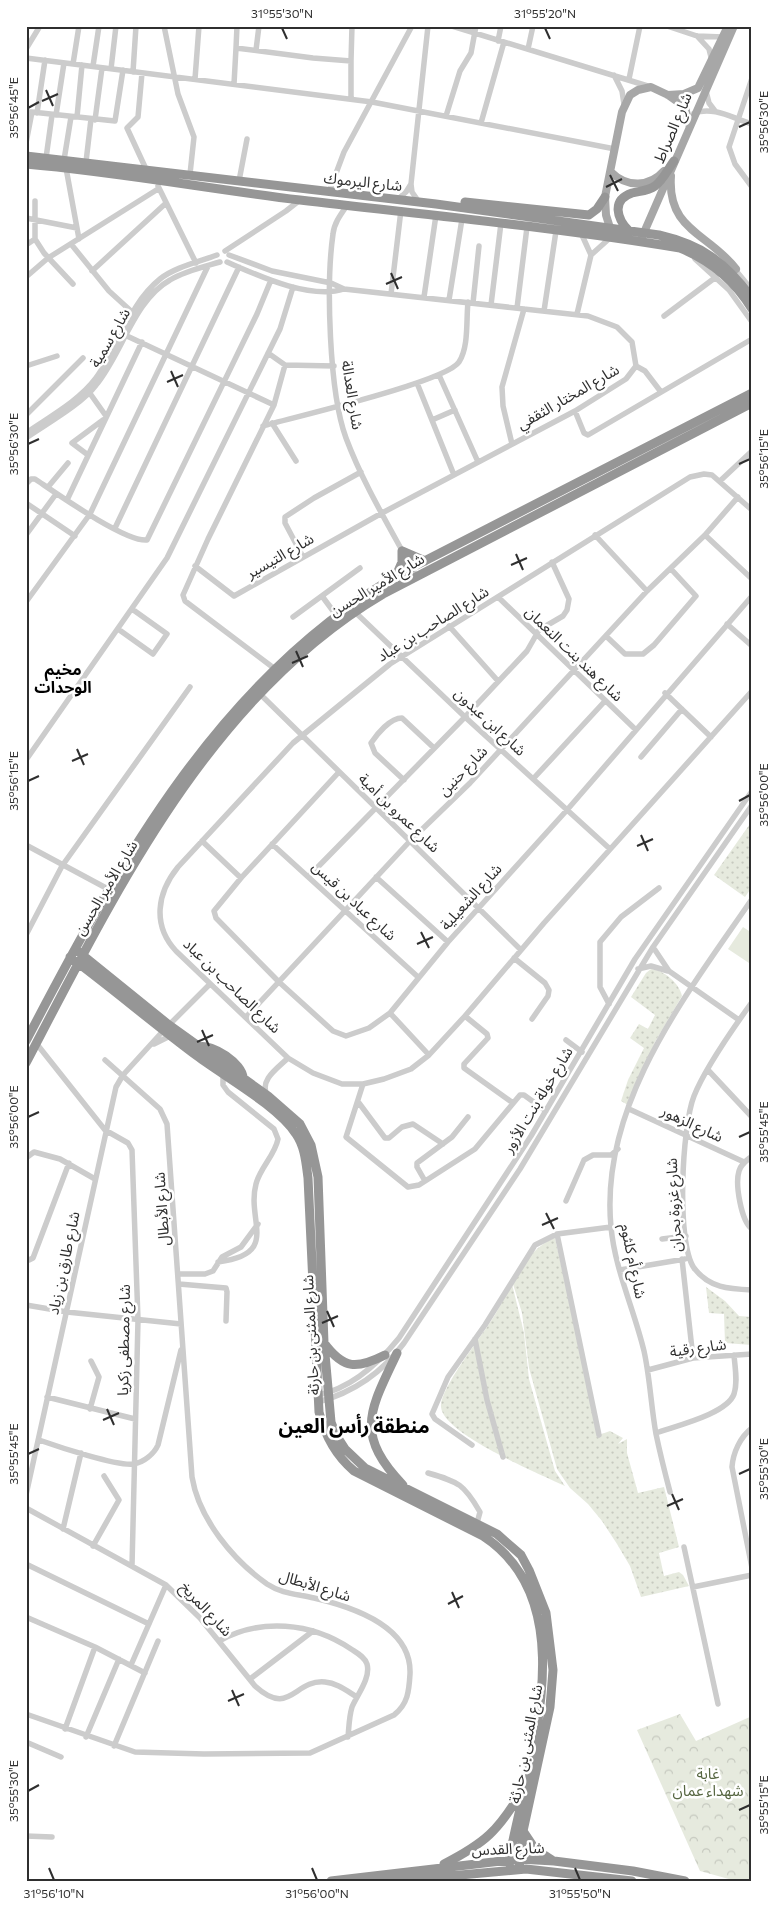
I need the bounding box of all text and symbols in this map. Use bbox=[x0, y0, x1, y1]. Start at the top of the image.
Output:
text: 31°55'30"N bbox=[251, 6, 313, 20]
text: 31°55'20"N bbox=[514, 6, 576, 20]
text: 35°56'45"E bbox=[6, 77, 20, 139]
street label: شارع الصراط bbox=[649, 89, 699, 167]
text: 35°56'30"E bbox=[756, 91, 770, 153]
street label: شارع اليرموك bbox=[323, 168, 403, 198]
street label: شارع سمية bbox=[85, 304, 137, 372]
street label: شارع العدالة bbox=[335, 359, 367, 432]
street label: شارع المختار الثقفي bbox=[513, 359, 624, 436]
text: 35°56'30"E bbox=[6, 413, 20, 475]
text: 35°56'15"E bbox=[756, 429, 770, 489]
street label: شارع التيسير bbox=[242, 528, 319, 586]
street label: شارع الأمير الحسن bbox=[326, 549, 429, 623]
street label: شارع الصاحب بن عباد bbox=[373, 581, 494, 668]
street label: شارع هند بنت النعمان bbox=[519, 602, 627, 708]
district label: مخيم الوحدات bbox=[34, 659, 92, 697]
street label: شارع ابن عبدون bbox=[448, 684, 530, 762]
street label: شارع حنين bbox=[434, 741, 494, 802]
text: 35°56'15"E bbox=[6, 751, 20, 811]
text: 35°56'00"E bbox=[756, 763, 770, 827]
street label: شارع عمرو بن أمية bbox=[353, 769, 444, 859]
street label: شارع الأمير الحسن bbox=[70, 837, 144, 940]
street label: شارع عباد بن قيس bbox=[306, 857, 401, 947]
street label: شارع الشعيلية bbox=[436, 859, 508, 936]
street label: شارع الصاحب بن عباد bbox=[177, 934, 285, 1039]
street label: شارع خولة بنت الأزور bbox=[498, 1043, 579, 1159]
text: 35°56'00"E bbox=[6, 1085, 20, 1149]
street label: شارع الزهور bbox=[656, 1101, 726, 1149]
text: 35°55'45"E bbox=[756, 1101, 770, 1163]
street label: شارع غزوة بحران bbox=[662, 1157, 688, 1253]
street label: شارع الأبطال bbox=[149, 1171, 177, 1247]
street label: شارع طارق بن زياد bbox=[43, 1209, 87, 1317]
street label: شارع أم كلثوم bbox=[613, 1222, 651, 1301]
street label: شارع المثنى بن حارثة bbox=[298, 1274, 326, 1396]
street label: شارع مصطفى زكريا bbox=[113, 1284, 137, 1396]
street label: شارع رقية bbox=[669, 1334, 728, 1364]
district label: منطقة رأس العين bbox=[278, 1413, 430, 1438]
text: 35°55'45"E bbox=[6, 1423, 20, 1485]
text: 35°55'30"E bbox=[756, 1438, 770, 1500]
street label: شارع الأبطال bbox=[276, 1566, 353, 1608]
street label: شارع المريخ bbox=[174, 1577, 237, 1642]
street label: شارع المثنى بن حارثة bbox=[505, 1683, 549, 1806]
text: 35°55'30"E bbox=[6, 1760, 20, 1822]
park label: غابة شهداء عمان bbox=[673, 1764, 744, 1800]
text: 35°55'15"E bbox=[756, 1775, 770, 1835]
street label: شارع القدس bbox=[471, 1838, 545, 1862]
text: 31°56'10"N bbox=[24, 1886, 84, 1900]
text: 31°56'00"N bbox=[285, 1886, 349, 1900]
text: 31°55'50"N bbox=[549, 1886, 611, 1900]

